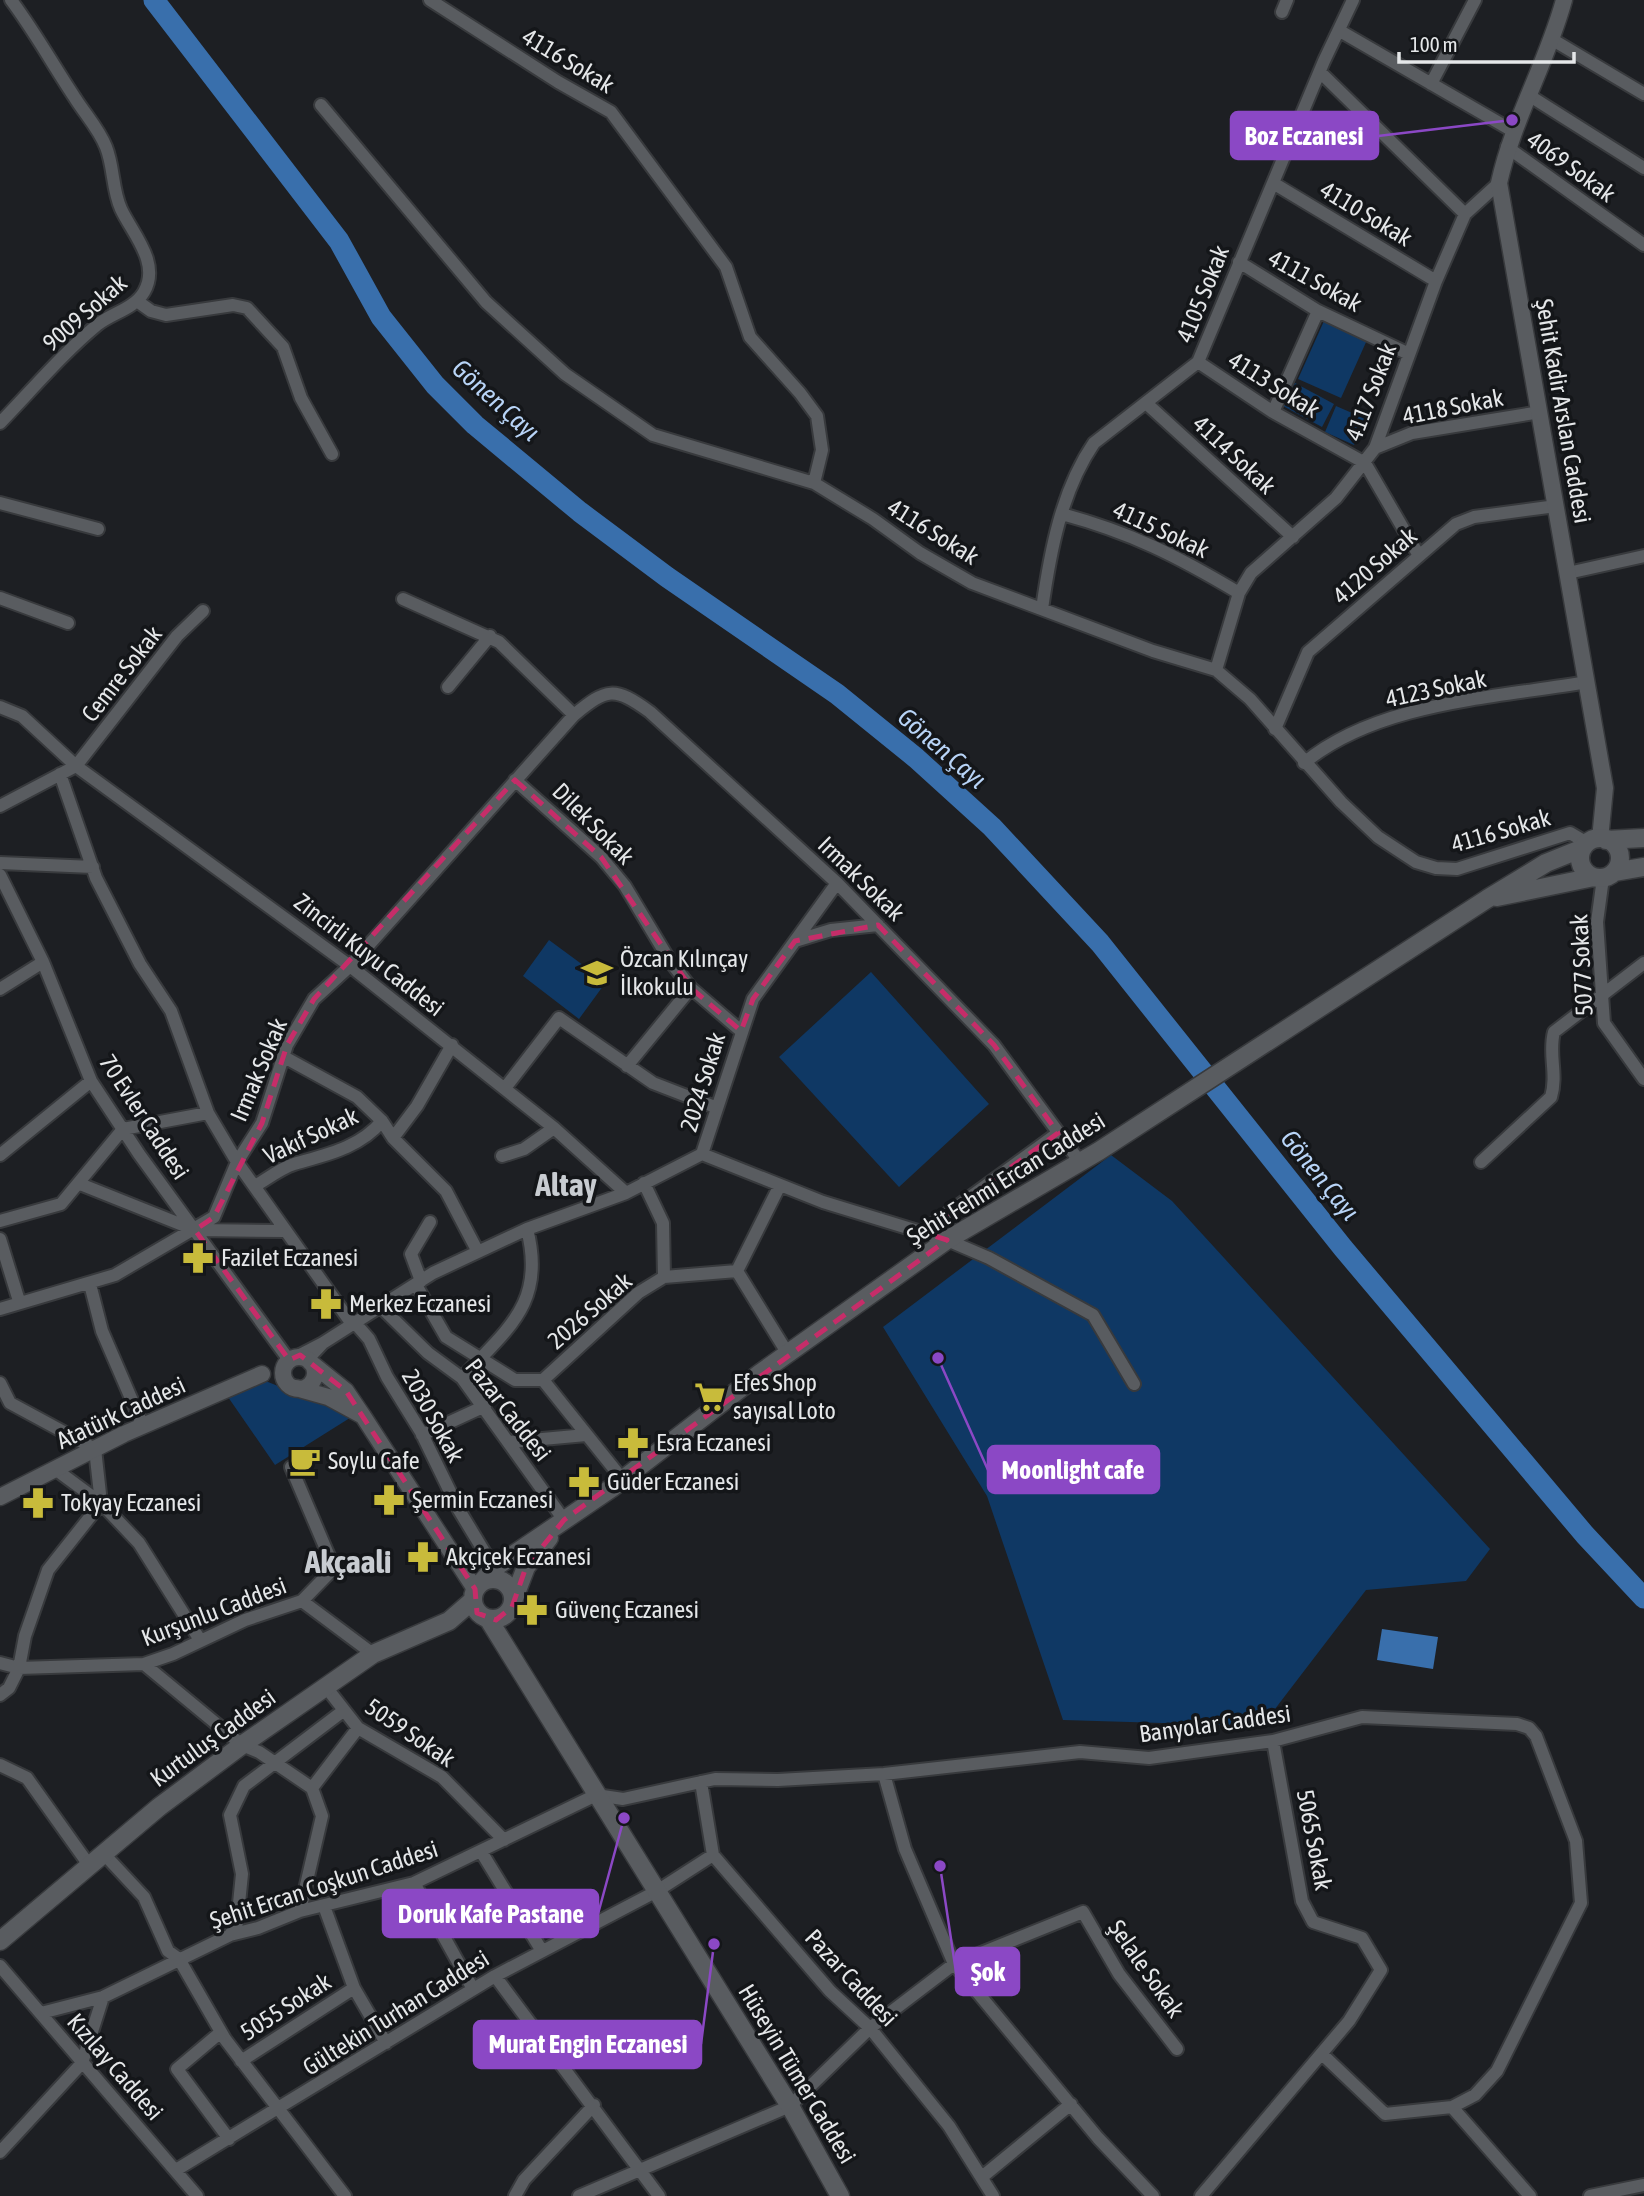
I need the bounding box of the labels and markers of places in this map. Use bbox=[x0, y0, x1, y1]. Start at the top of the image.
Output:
callout: Boz Eczanesi bbox=[1231, 112, 1378, 159]
place label: Özcan Kılınçay İlkokulu bbox=[620, 945, 748, 1000]
school or university icon: Özcan Kılınçay İlkokulu bbox=[580, 956, 614, 990]
pharmacy icon: Fazilet Eczanesi bbox=[181, 1241, 215, 1275]
place label: Fazilet Eczanesi bbox=[221, 1244, 358, 1271]
pharmacy icon: Merkez Eczanesi bbox=[309, 1287, 343, 1321]
place label: Merkez Eczanesi bbox=[349, 1290, 491, 1317]
place label: Efes Shop sayısal Loto bbox=[733, 1369, 836, 1424]
supermarket icon: Efes Shop sayısal Loto bbox=[693, 1380, 727, 1414]
pharmacy icon: Esra Eczanesi bbox=[616, 1426, 650, 1460]
place label: Esra Eczanesi bbox=[656, 1429, 771, 1456]
cafe icon: Soylu Cafe bbox=[288, 1444, 322, 1478]
callout: Moonlight cafe bbox=[988, 1446, 1159, 1493]
place label: Soylu Cafe bbox=[328, 1447, 420, 1474]
pharmacy icon: Güder Eczanesi bbox=[567, 1465, 601, 1499]
place label: Güder Eczanesi bbox=[607, 1468, 739, 1495]
pharmacy icon: Şermin Eczanesi bbox=[372, 1483, 406, 1517]
pharmacy icon: Tokyay Eczanesi bbox=[21, 1486, 55, 1520]
place label: Şermin Eczanesi bbox=[412, 1486, 553, 1513]
place label: Tokyay Eczanesi bbox=[61, 1489, 201, 1516]
pharmacy icon: Akçiçek Eczanesi bbox=[406, 1540, 440, 1574]
place label: Akçiçek Eczanesi bbox=[446, 1543, 591, 1570]
pharmacy icon: Güvenç Eczanesi bbox=[515, 1593, 549, 1627]
place label: Güvenç Eczanesi bbox=[555, 1596, 699, 1623]
callout: Doruk Kafe Pastane bbox=[383, 1890, 598, 1937]
callout: Şok bbox=[956, 1948, 1019, 1995]
callout: Murat Engin Eczanesi bbox=[474, 2021, 701, 2068]

